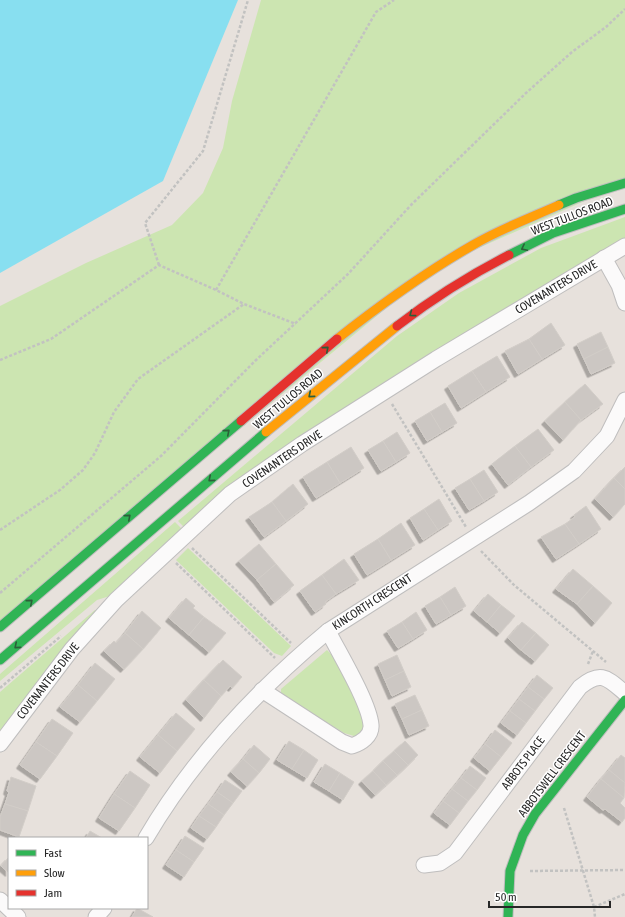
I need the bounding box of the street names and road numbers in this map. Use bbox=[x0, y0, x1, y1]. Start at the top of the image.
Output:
street label: WEST TULLOS ROAD bbox=[529, 194, 615, 238]
street label: COVENANTERS DRIVE bbox=[513, 257, 599, 317]
street label: WEST TULLOS ROAD bbox=[250, 366, 326, 432]
street label: COVENANTERS DRIVE bbox=[240, 427, 324, 491]
street label: KINCORTH CRESCENT bbox=[329, 571, 415, 633]
street label: COVENANTERS DRIVE bbox=[14, 640, 82, 722]
street label: ABBOTSWELL CRESCENT bbox=[515, 728, 589, 820]
street label: ABBOTS PLACE bbox=[498, 734, 548, 792]

